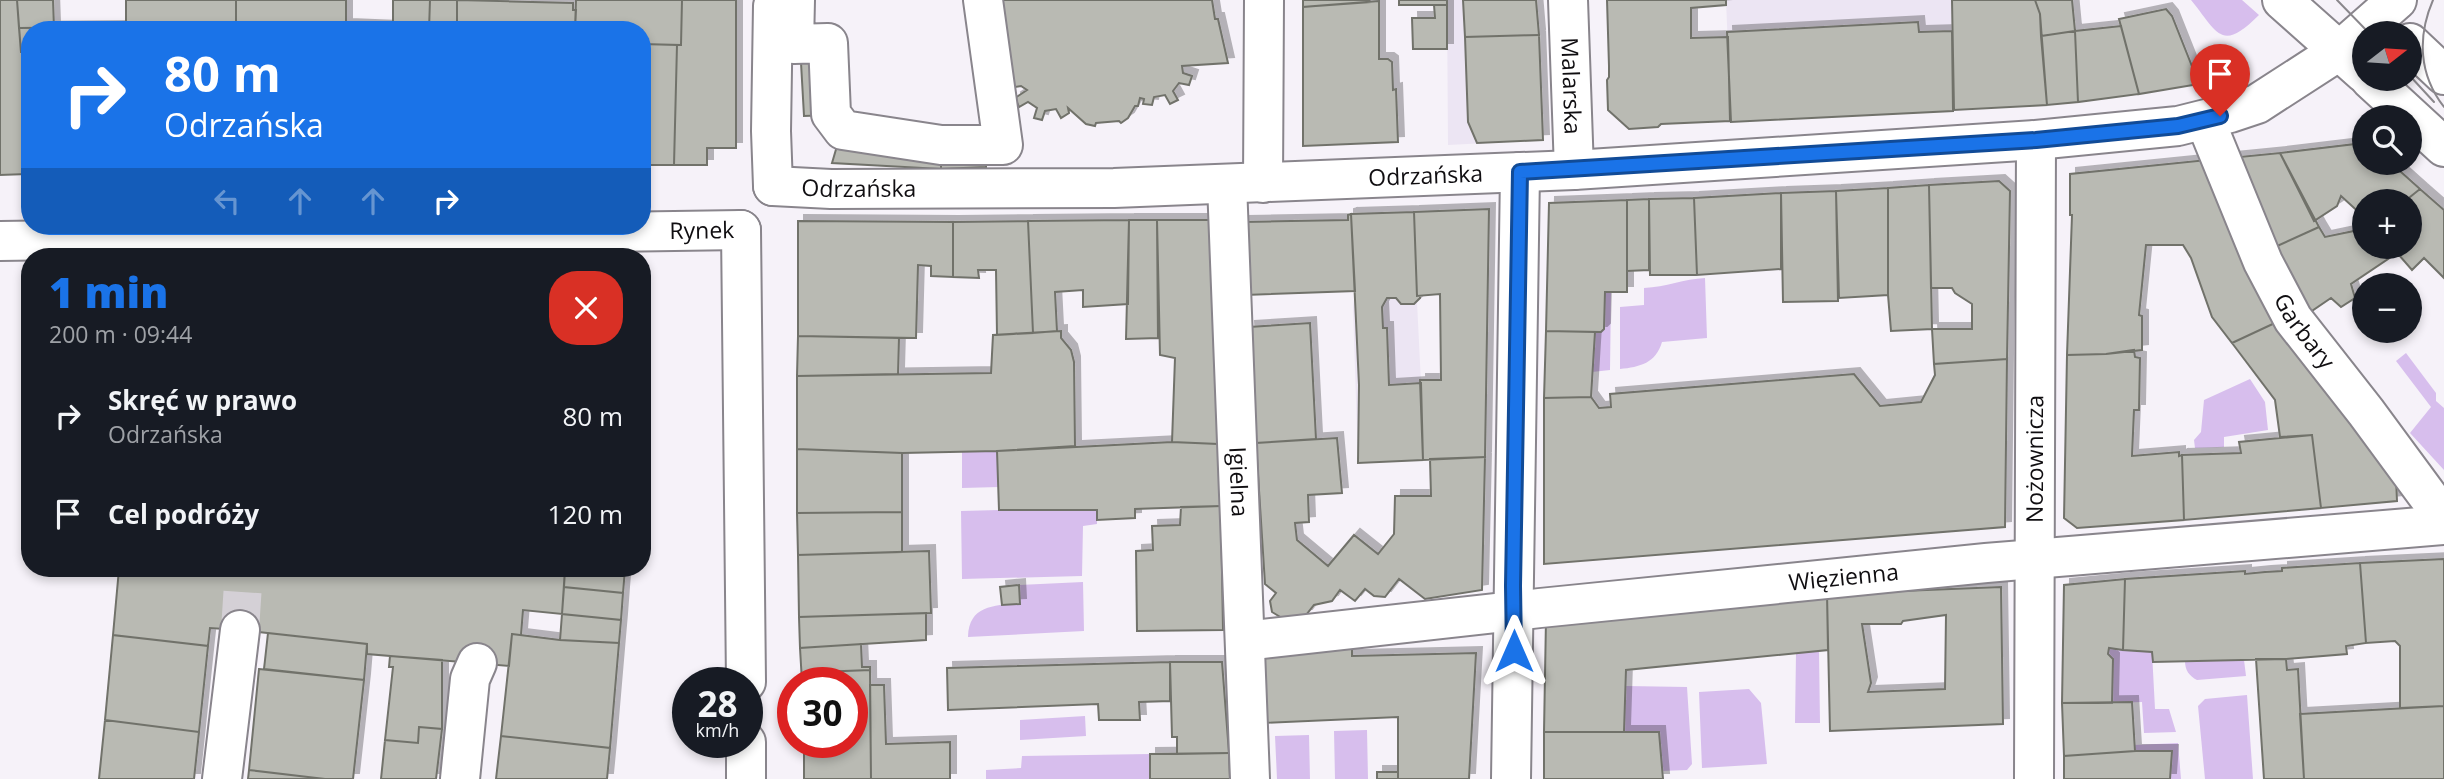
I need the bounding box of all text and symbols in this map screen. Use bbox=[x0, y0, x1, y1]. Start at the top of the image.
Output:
north arrow bbox=[2352, 21, 2422, 91]
map controls bbox=[2352, 21, 2422, 343]
street label: Malarska bbox=[1554, 37, 1590, 135]
text: 80 m bbox=[164, 40, 281, 106]
pin bbox=[2190, 44, 2250, 116]
icon: right bbox=[49, 49, 140, 140]
icon: arrive bbox=[2201, 55, 2239, 93]
text: Odrzańska bbox=[164, 103, 324, 146]
button: search bbox=[2352, 105, 2422, 175]
street label: Odrzańska bbox=[1368, 157, 1484, 193]
street label: Odrzańska bbox=[801, 170, 916, 204]
icon: left bbox=[208, 182, 246, 220]
icon: ahead bbox=[281, 182, 319, 220]
icon: ahead bbox=[354, 182, 392, 220]
icon: right bbox=[427, 182, 465, 220]
button: + bbox=[2352, 189, 2422, 259]
street label: Rynek bbox=[669, 213, 735, 246]
text: 1 min bbox=[49, 263, 168, 320]
button: close bbox=[549, 271, 623, 345]
button: − bbox=[2352, 273, 2422, 343]
street label: Garbary bbox=[2267, 287, 2343, 375]
text: 200 m · 09:44 bbox=[49, 318, 192, 350]
text: Skręć w prawo bbox=[108, 382, 297, 418]
street label: Nożownicza bbox=[2018, 395, 2050, 523]
icon: right bbox=[49, 397, 87, 435]
text: 80 m bbox=[562, 398, 623, 434]
text: Odrzańska bbox=[108, 418, 223, 450]
street label: Igielna bbox=[1222, 446, 1257, 518]
icon: arrive bbox=[49, 495, 87, 533]
text: Cel podróży bbox=[108, 496, 259, 532]
text: 120 m bbox=[548, 496, 623, 532]
street label: Więzienna bbox=[1787, 555, 1900, 598]
position arrow bbox=[1477, 614, 1551, 688]
speed limit sign: 30 bbox=[777, 667, 868, 758]
text: 28 bbox=[697, 680, 738, 727]
text: km/h bbox=[696, 718, 739, 742]

